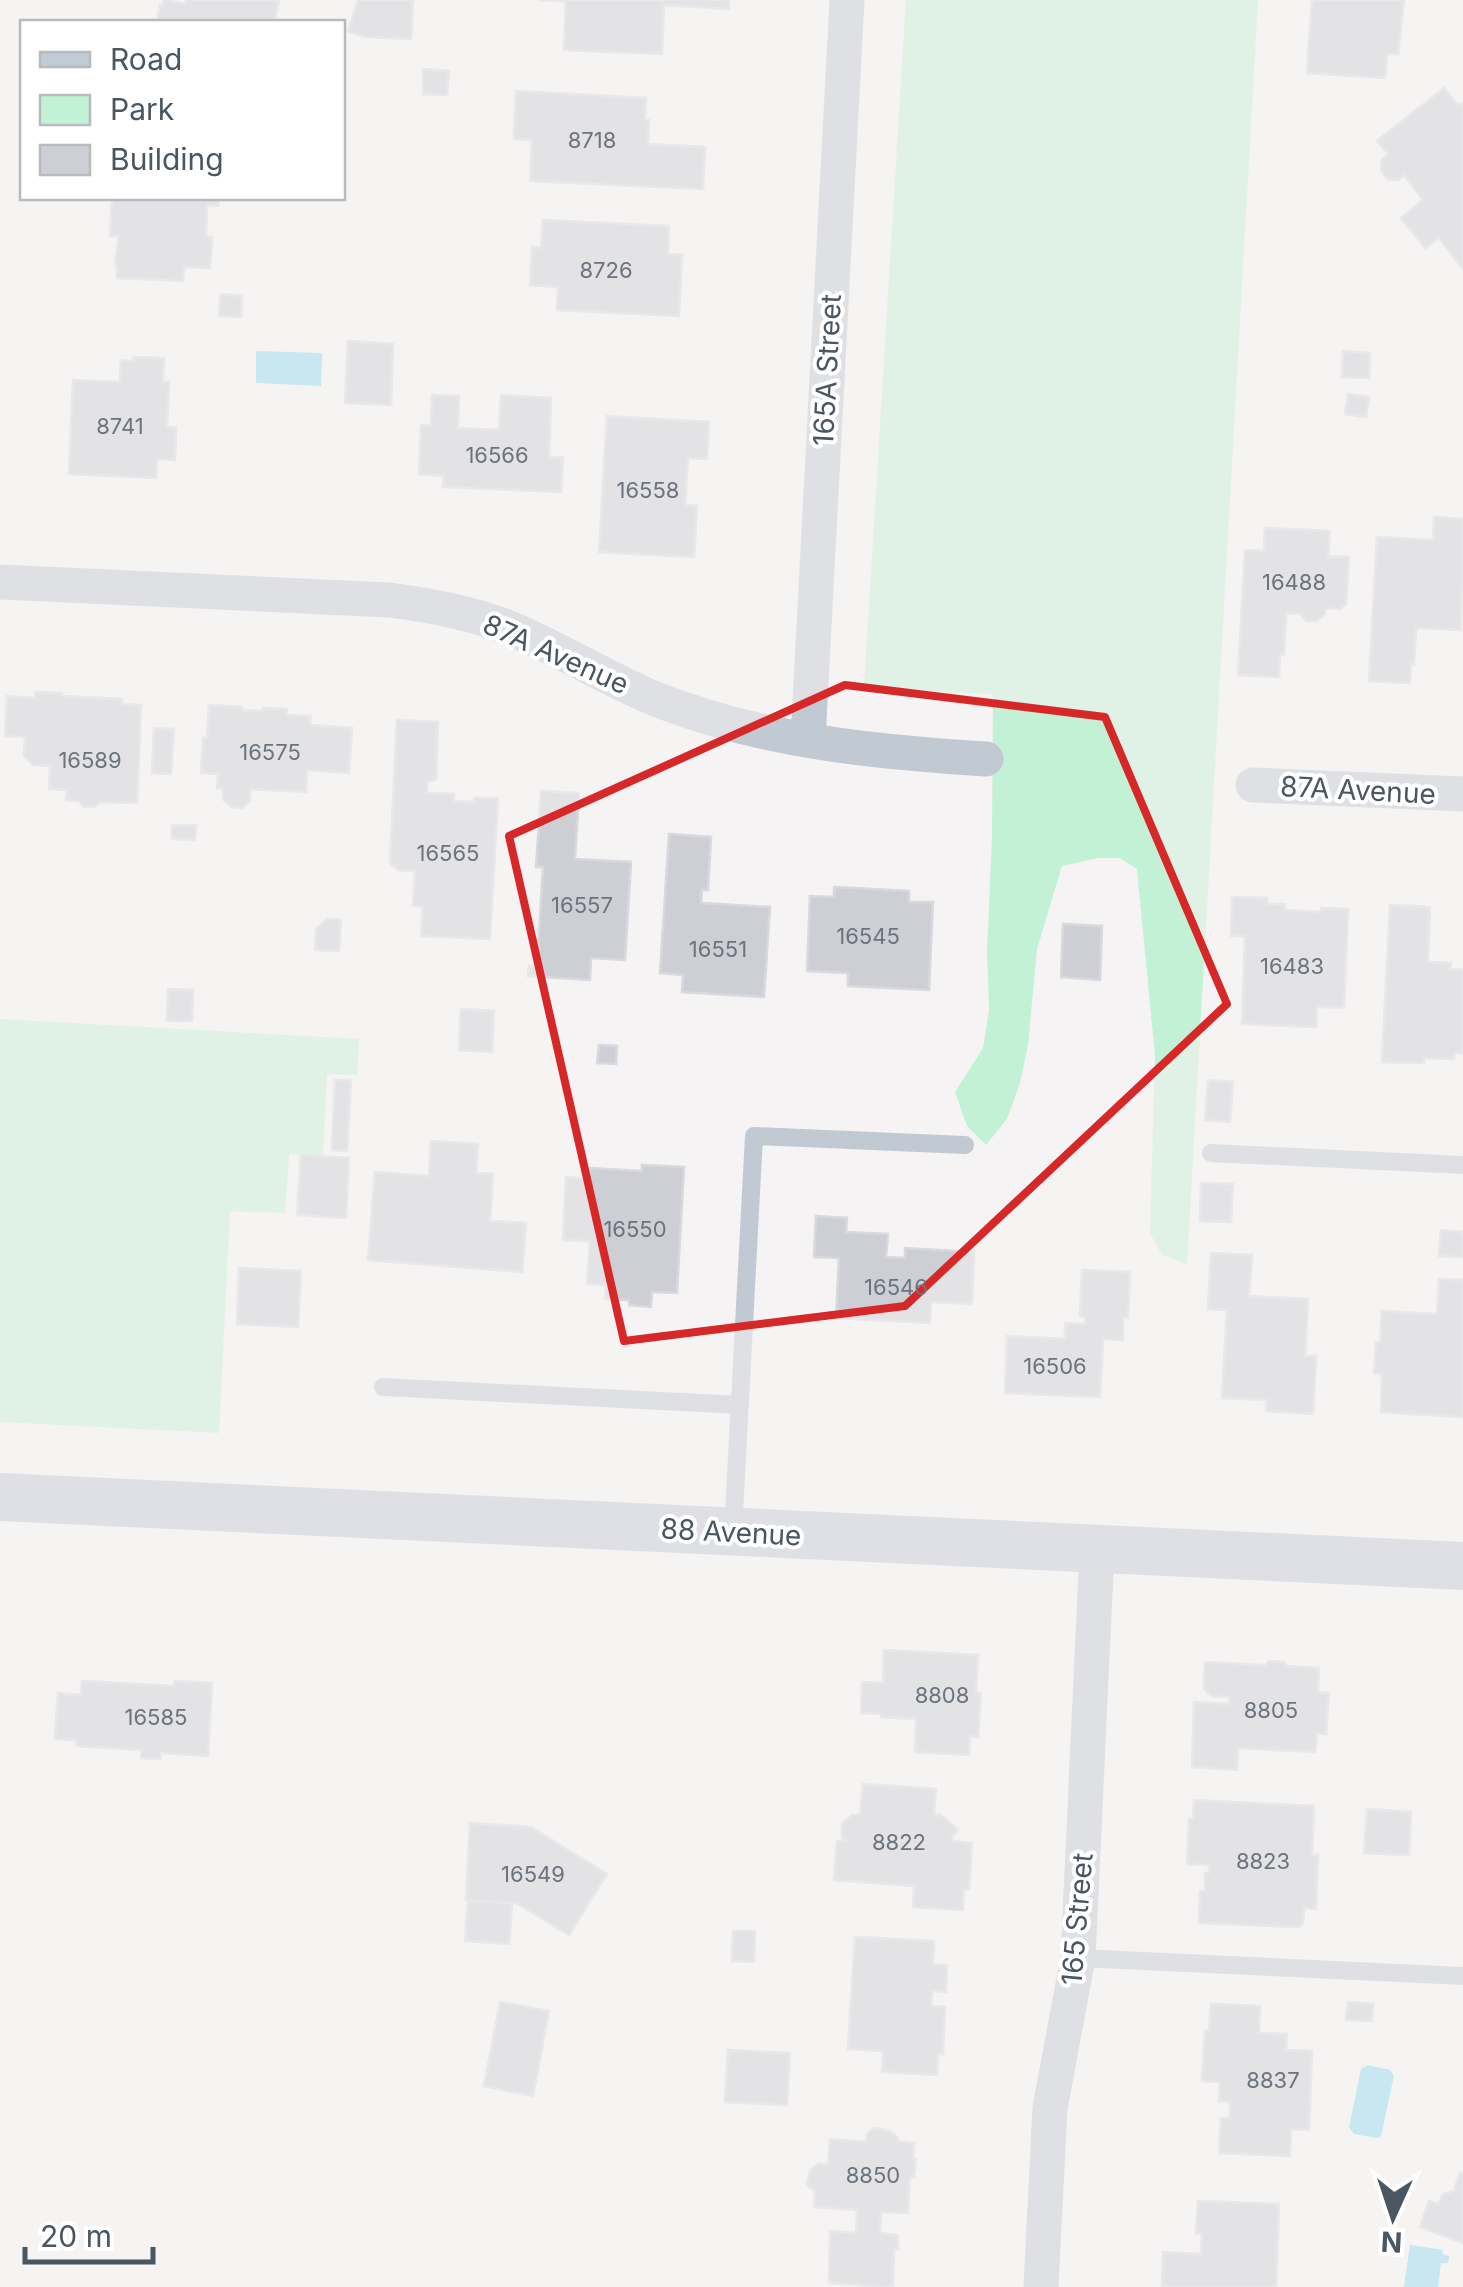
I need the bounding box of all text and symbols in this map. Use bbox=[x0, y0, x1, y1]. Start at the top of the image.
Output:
legend bbox=[20, 20, 345, 200]
text: Road bbox=[110, 41, 182, 77]
text: Park bbox=[110, 91, 175, 127]
house number: 8718 bbox=[568, 127, 616, 153]
text: Building bbox=[110, 141, 224, 177]
house number: 8726 bbox=[579, 257, 633, 283]
street label: 165A Street bbox=[806, 293, 848, 447]
house number: 8741 bbox=[96, 413, 144, 439]
house number: 16566 bbox=[465, 442, 529, 468]
house number: 16558 bbox=[617, 477, 679, 503]
house number: 16488 bbox=[1262, 569, 1326, 595]
street label: 87A Avenue bbox=[478, 607, 634, 701]
house number: 16575 bbox=[239, 739, 301, 765]
house number: 16589 bbox=[58, 747, 122, 773]
street label: 87A Avenue bbox=[1279, 769, 1437, 811]
house number: 16565 bbox=[417, 840, 479, 866]
house number: 16557 bbox=[551, 892, 613, 918]
house number: 16545 bbox=[836, 923, 900, 949]
house number: 16551 bbox=[689, 936, 747, 962]
house number: 16483 bbox=[1260, 953, 1324, 979]
house number: 16550 bbox=[603, 1216, 667, 1242]
house number: 16546 bbox=[864, 1274, 928, 1300]
house number: 16506 bbox=[1023, 1353, 1087, 1379]
street label: 88 Avenue bbox=[660, 1511, 802, 1553]
house number: 8808 bbox=[915, 1682, 969, 1708]
house number: 8805 bbox=[1244, 1697, 1298, 1723]
house number: 16585 bbox=[125, 1704, 187, 1730]
house number: 8822 bbox=[872, 1829, 926, 1855]
house number: 8823 bbox=[1236, 1848, 1290, 1874]
street label: 165 Street bbox=[1054, 1851, 1100, 1987]
house number: 16549 bbox=[501, 1861, 565, 1887]
house number: 8837 bbox=[1246, 2067, 1300, 2093]
house number: 8850 bbox=[846, 2162, 900, 2188]
north arrow bbox=[1343, 2167, 1443, 2267]
scale bar bbox=[25, 2202, 152, 2264]
text: 20 m bbox=[40, 2218, 112, 2254]
text: N bbox=[1380, 2224, 1403, 2260]

